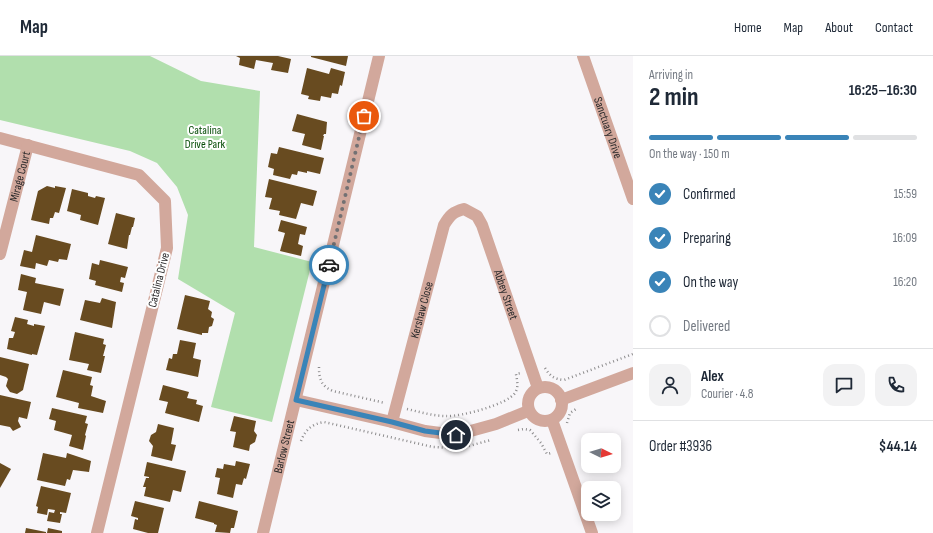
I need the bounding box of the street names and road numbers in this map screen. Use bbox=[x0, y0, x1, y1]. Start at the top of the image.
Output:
street label: Sanctuary Drive bbox=[590, 95, 626, 161]
street label: Mirage Court bbox=[6, 149, 34, 203]
street label: Catalina Drive bbox=[145, 251, 173, 309]
street label: Abbey Street bbox=[490, 267, 522, 322]
street label: Kershaw Close bbox=[407, 280, 436, 340]
street label: Barlow Street bbox=[270, 418, 298, 475]

